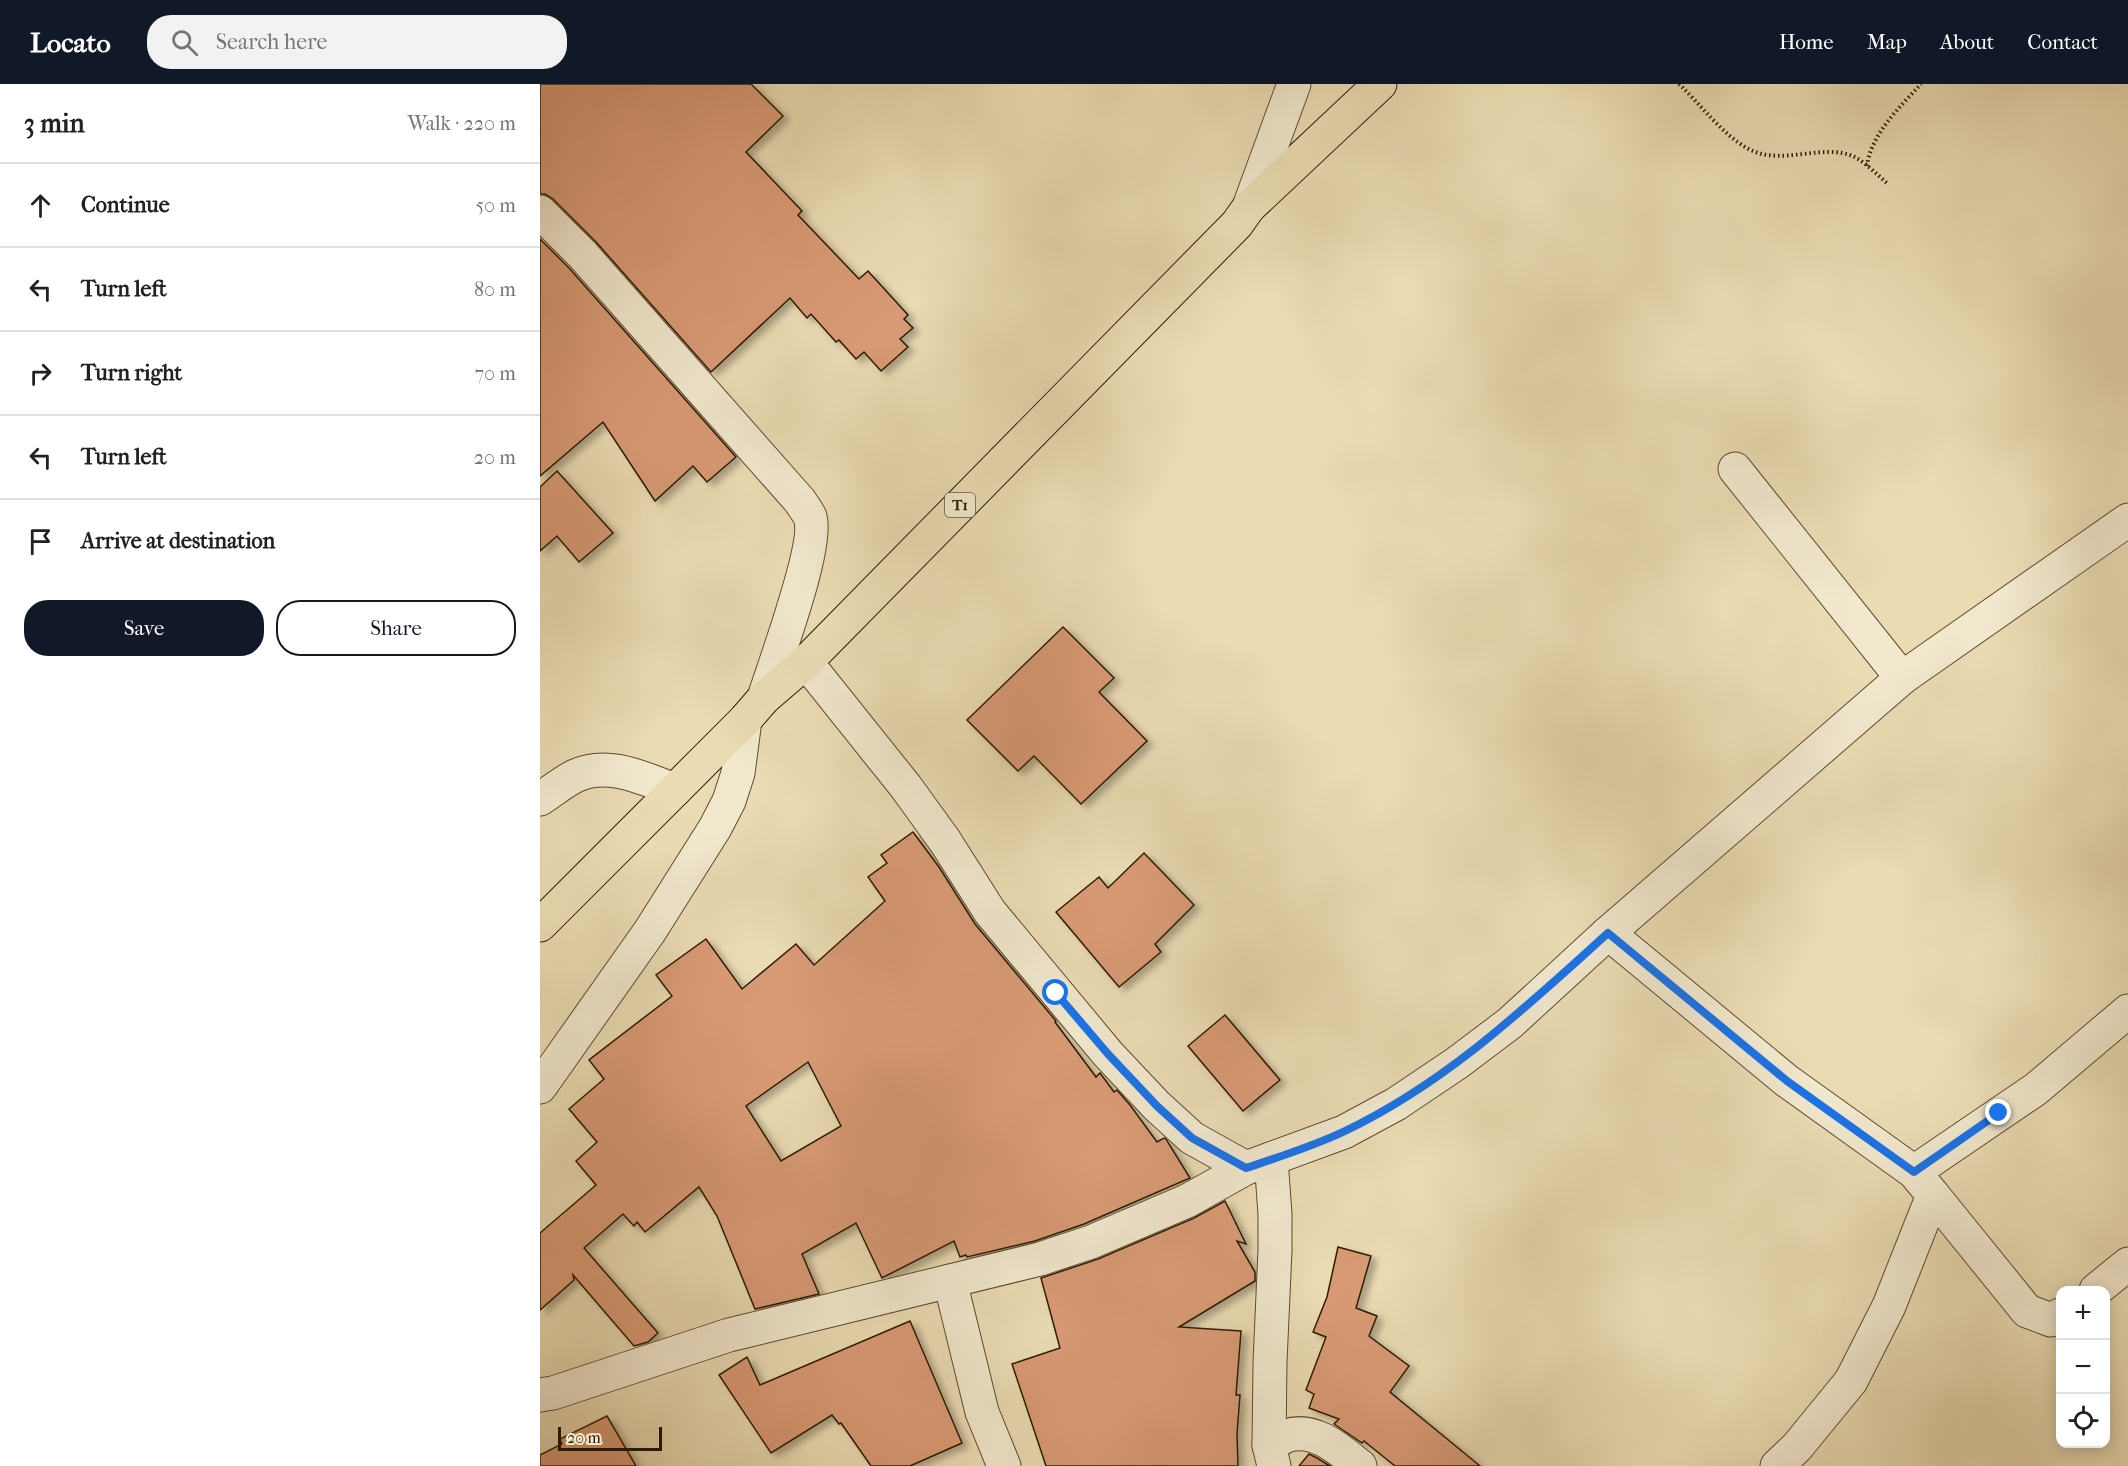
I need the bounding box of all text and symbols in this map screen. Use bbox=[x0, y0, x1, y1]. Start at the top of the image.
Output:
search box bbox=[147, 15, 567, 69]
text: Locato bbox=[30, 26, 111, 59]
icon: search bbox=[168, 26, 201, 59]
text: Search here bbox=[216, 29, 327, 55]
text: Home bbox=[1779, 30, 1834, 54]
text: Map bbox=[1867, 30, 1907, 54]
text: About bbox=[1940, 30, 1994, 54]
text: Contact bbox=[2027, 30, 2098, 54]
text: 3 min bbox=[24, 108, 85, 139]
text: Walk · 220 m bbox=[408, 112, 516, 135]
icon: ahead bbox=[24, 189, 57, 222]
text: Continue bbox=[81, 192, 170, 218]
text: 50 m bbox=[475, 194, 516, 217]
icon: left bbox=[24, 273, 57, 306]
text: Turn left bbox=[81, 276, 167, 302]
text: 80 m bbox=[474, 278, 516, 301]
icon: right bbox=[24, 357, 57, 390]
text: Turn right bbox=[81, 360, 182, 386]
text: 70 m bbox=[474, 362, 516, 385]
icon: left bbox=[24, 441, 57, 474]
text: Turn left bbox=[81, 444, 167, 470]
text: 20 m bbox=[474, 446, 516, 469]
road number: T1 bbox=[945, 493, 975, 517]
icon: arrive bbox=[24, 525, 57, 558]
text: Arrive at destination bbox=[81, 528, 275, 554]
button: Save bbox=[24, 600, 264, 656]
button: Share bbox=[276, 600, 516, 656]
route start bbox=[1042, 979, 1068, 1005]
route end bbox=[1985, 1099, 2011, 1125]
map controls bbox=[2056, 1286, 2110, 1448]
button: + bbox=[2056, 1286, 2110, 1340]
button: − bbox=[2056, 1340, 2110, 1394]
button: locate bbox=[2056, 1394, 2110, 1448]
scale bar bbox=[558, 1424, 662, 1452]
text: 20 m bbox=[567, 1428, 601, 1447]

